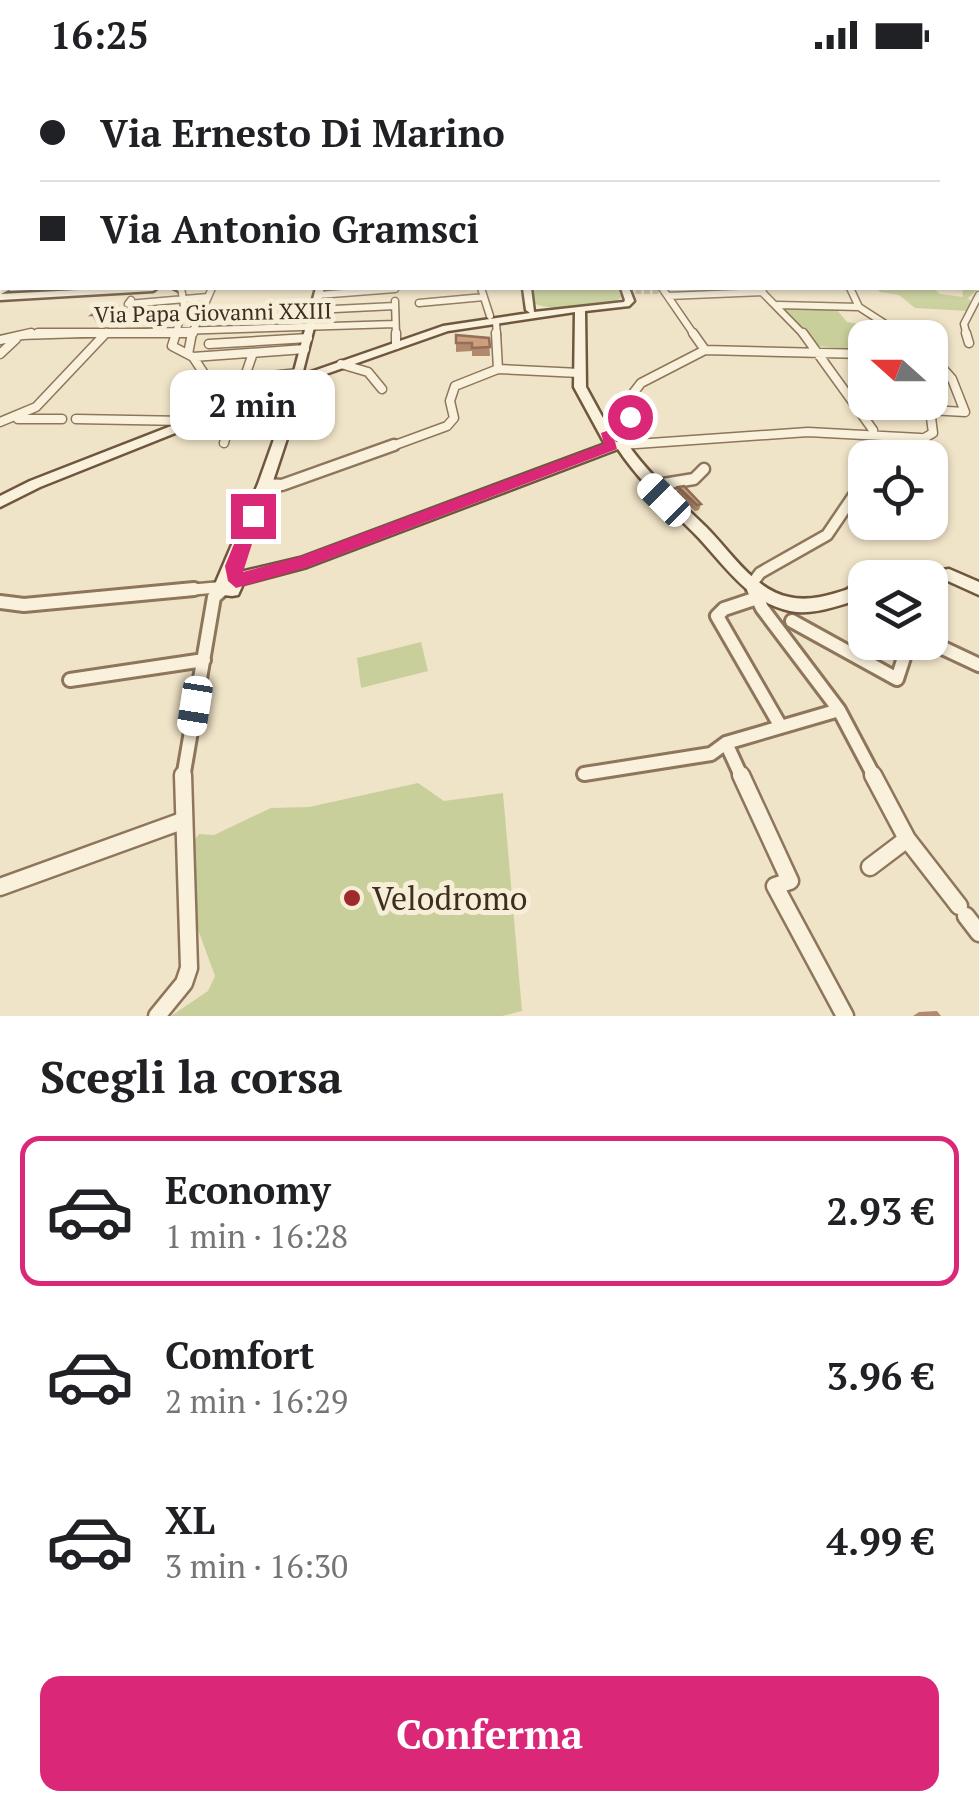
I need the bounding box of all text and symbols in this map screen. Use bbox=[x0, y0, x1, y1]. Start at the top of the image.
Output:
text: 16:25 bbox=[50, 10, 149, 60]
text: Via Ernesto Di Marino bbox=[100, 108, 505, 158]
text: Via Antonio Gramsci bbox=[100, 204, 479, 254]
street label: Via Papa Giovanni XXIII bbox=[94, 295, 332, 329]
north arrow bbox=[848, 320, 948, 420]
map controls bbox=[848, 320, 948, 660]
callout: 2 min bbox=[170, 371, 336, 441]
text: 2 min bbox=[209, 384, 296, 426]
route start bbox=[608, 395, 653, 440]
button: locate bbox=[848, 440, 948, 540]
car bbox=[632, 468, 696, 532]
route end bbox=[231, 494, 276, 539]
button: layers bbox=[848, 560, 948, 660]
car bbox=[175, 674, 215, 738]
place label: Velodromo bbox=[372, 877, 527, 919]
marker: Velodromo bbox=[341, 887, 363, 909]
text: Scegli la corsa bbox=[40, 1046, 343, 1106]
text: Economy bbox=[165, 1165, 331, 1215]
icon: car bbox=[45, 1166, 135, 1256]
text: 2.93 € bbox=[827, 1186, 934, 1236]
text: 1 min · 16:28 bbox=[165, 1215, 348, 1257]
text: Comfort bbox=[165, 1330, 314, 1380]
icon: car bbox=[45, 1331, 135, 1421]
text: 3.96 € bbox=[827, 1351, 934, 1401]
text: 2 min · 16:29 bbox=[165, 1380, 348, 1422]
text: XL bbox=[165, 1495, 215, 1545]
icon: car bbox=[45, 1496, 135, 1586]
text: 4.99 € bbox=[827, 1516, 934, 1566]
text: 3 min · 16:30 bbox=[165, 1545, 348, 1587]
button: Conferma bbox=[40, 1676, 939, 1791]

